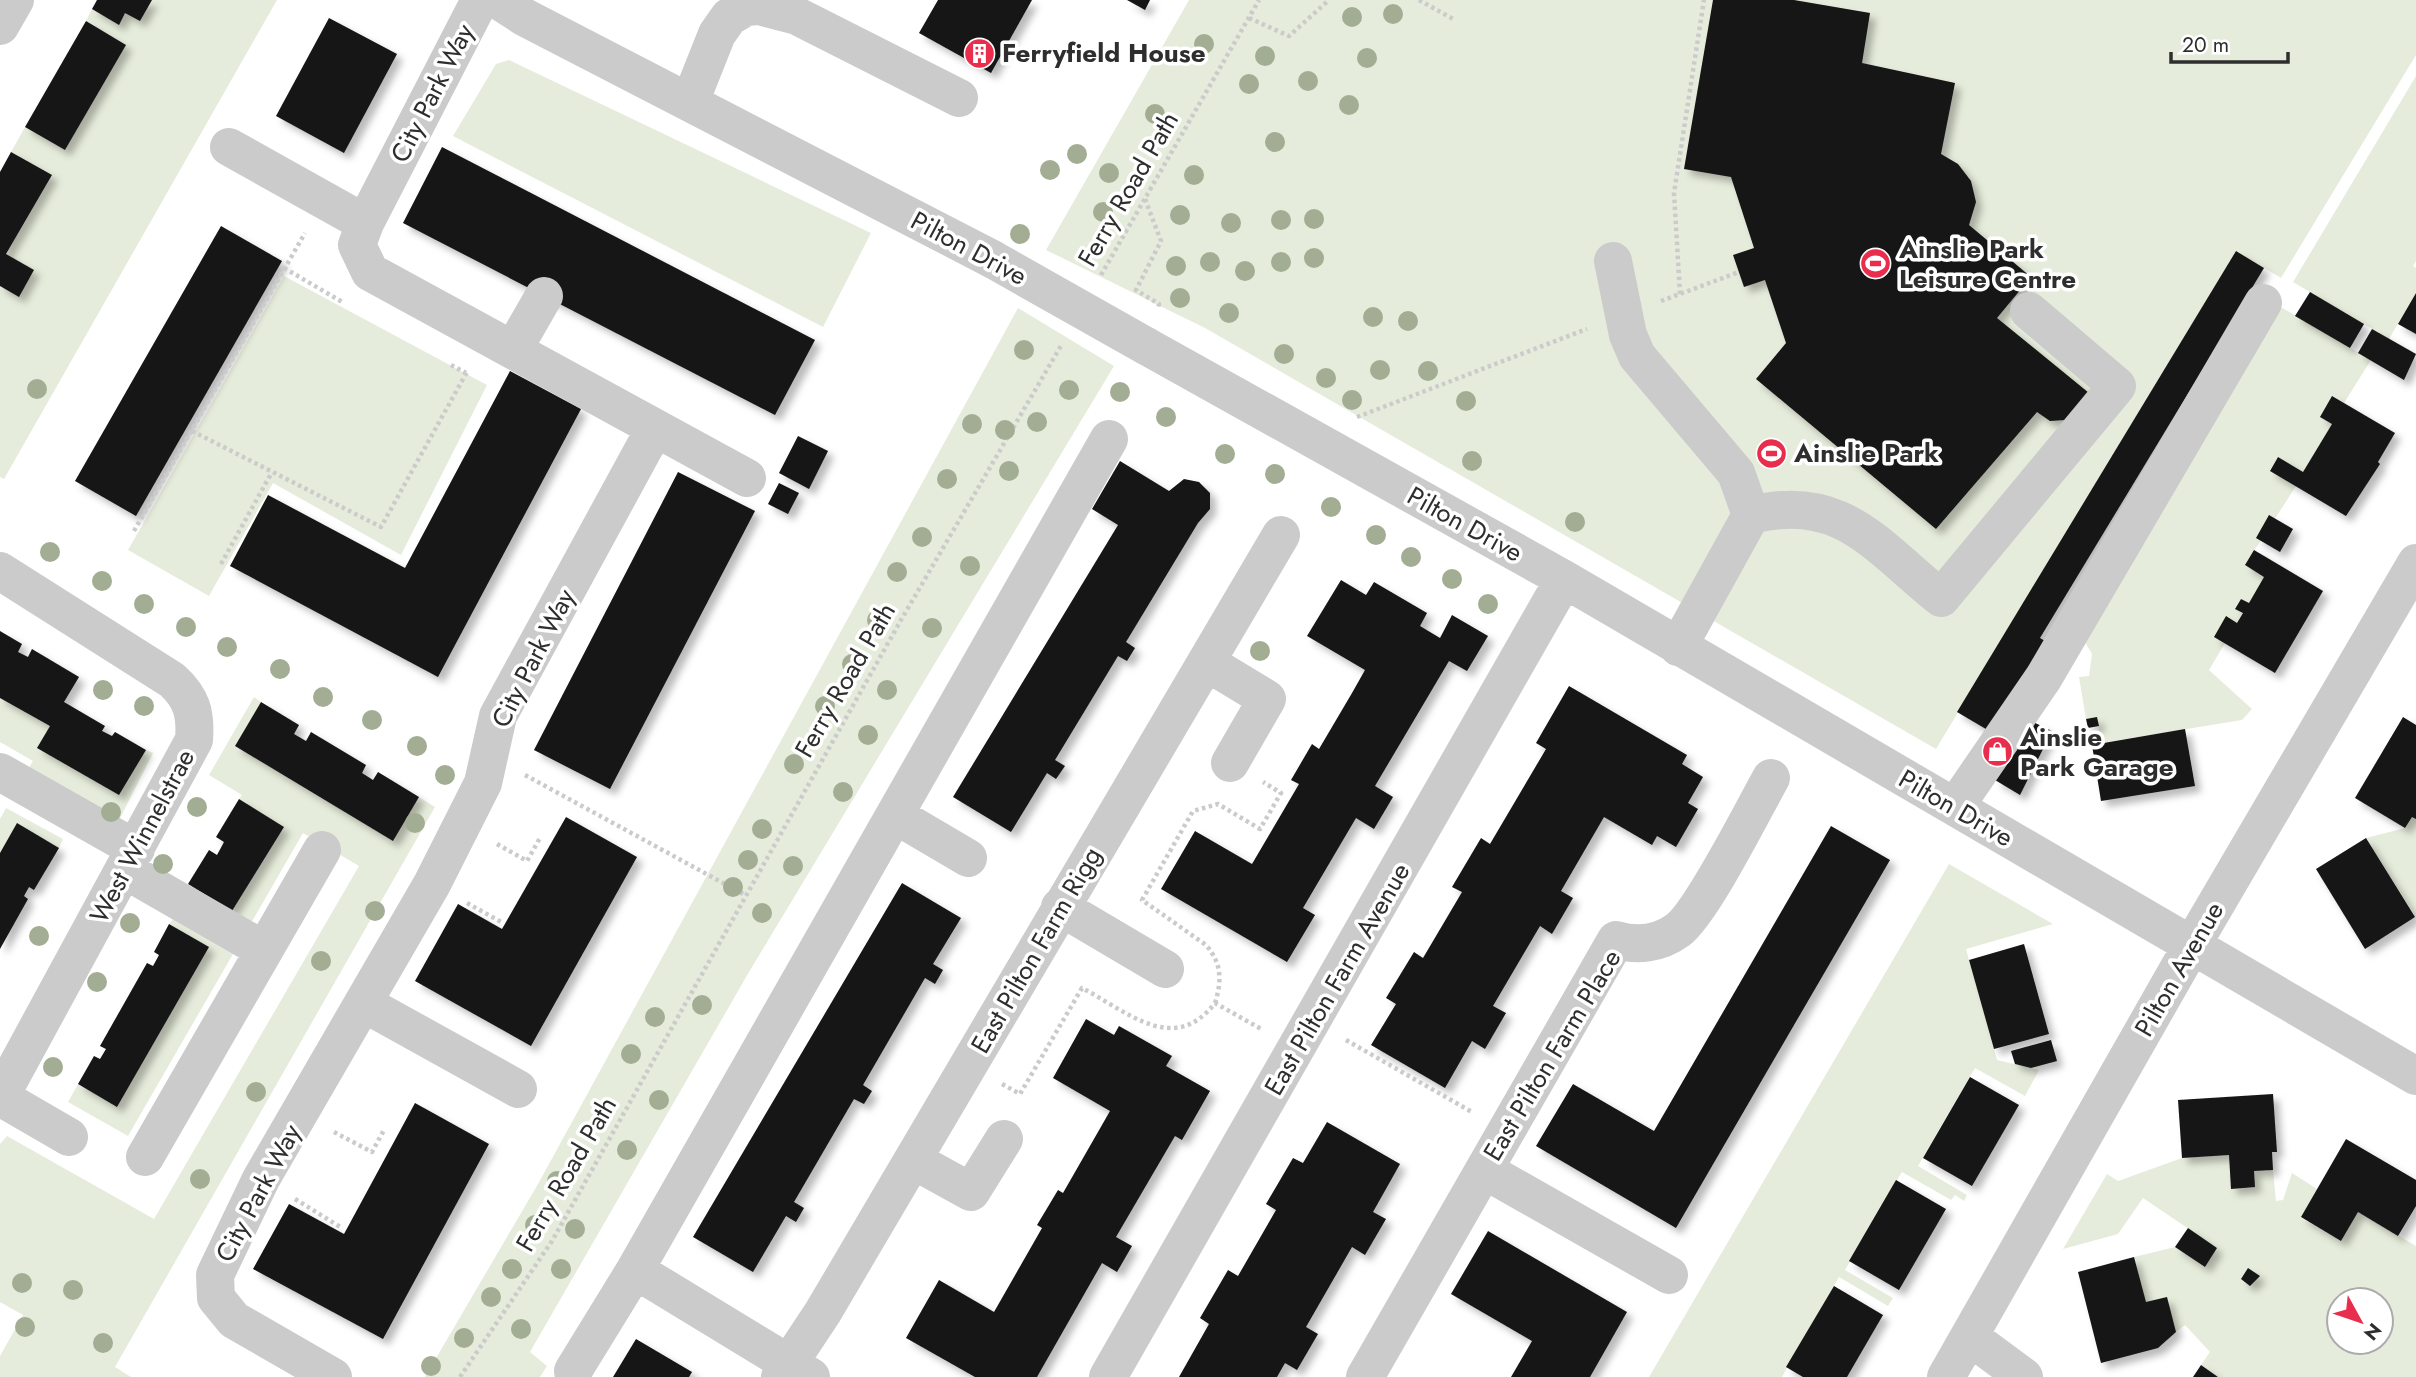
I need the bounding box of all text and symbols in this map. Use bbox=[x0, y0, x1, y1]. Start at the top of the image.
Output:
street label: City Park Way bbox=[381, 17, 483, 169]
scale bar bbox=[2171, 21, 2288, 65]
text: 20 m bbox=[2182, 30, 2229, 60]
place label: Ferryfield House bbox=[1002, 34, 1206, 72]
building icon: Ferryfield House bbox=[962, 36, 996, 70]
street label: Ferry Road Path bbox=[1068, 104, 1188, 274]
street label: Pilton Drive bbox=[904, 201, 1034, 295]
place label: Ainslie Park Leisure Centre bbox=[1898, 230, 2076, 298]
sports icon: Ainslie Park Leisure Centre bbox=[1859, 247, 1893, 281]
place label: Ainslie Park bbox=[1793, 434, 1939, 472]
sports icon: Ainslie Park bbox=[1754, 436, 1788, 470]
street label: Pilton Drive bbox=[1400, 477, 1530, 571]
street label: City Park Way bbox=[482, 582, 584, 734]
street label: Ferry Road Path bbox=[785, 595, 905, 765]
place label: Ainslie Park Garage bbox=[2019, 718, 2174, 786]
shop icon: Ainslie Park Garage bbox=[1980, 735, 2014, 769]
street label: West Winnelstrae bbox=[80, 742, 204, 930]
street label: Pilton Drive bbox=[1892, 760, 2020, 856]
street label: East Pilton Farm Rigg bbox=[961, 840, 1111, 1060]
street label: East Pilton Farm Avenue bbox=[1255, 856, 1419, 1102]
street label: Pilton Avenue bbox=[2125, 895, 2233, 1043]
street label: East Pilton Farm Place bbox=[1474, 942, 1630, 1168]
street label: Ferry Road Path bbox=[506, 1089, 626, 1259]
street label: City Park Way bbox=[206, 1117, 311, 1269]
north arrow bbox=[2325, 1286, 2395, 1356]
text: N bbox=[2357, 1317, 2388, 1346]

